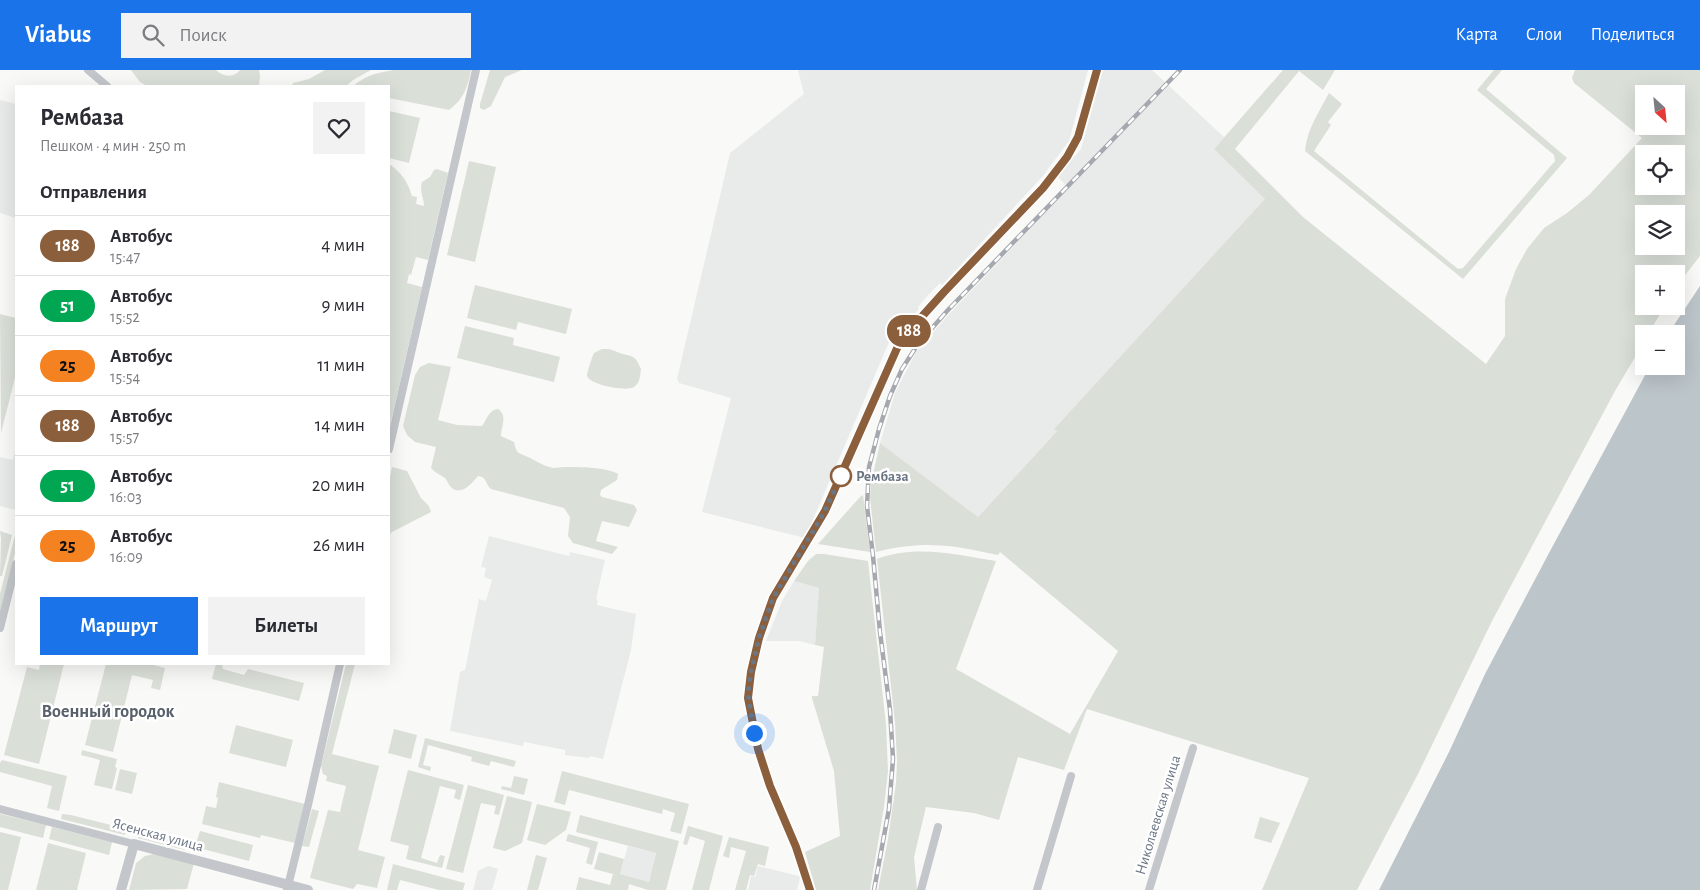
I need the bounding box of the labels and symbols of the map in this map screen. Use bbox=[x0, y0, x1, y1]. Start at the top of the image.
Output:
north arrow bbox=[1635, 85, 1685, 135]
line badge: 188 bbox=[880, 315, 938, 347]
marker: Рембаза bbox=[830, 465, 852, 487]
place label: Рембаза bbox=[856, 469, 909, 484]
district label: Военный городок bbox=[42, 703, 175, 721]
your location bbox=[742, 721, 767, 746]
street label: Николаевская улица bbox=[1133, 753, 1183, 877]
street label: Ясенская улица bbox=[111, 816, 205, 854]

